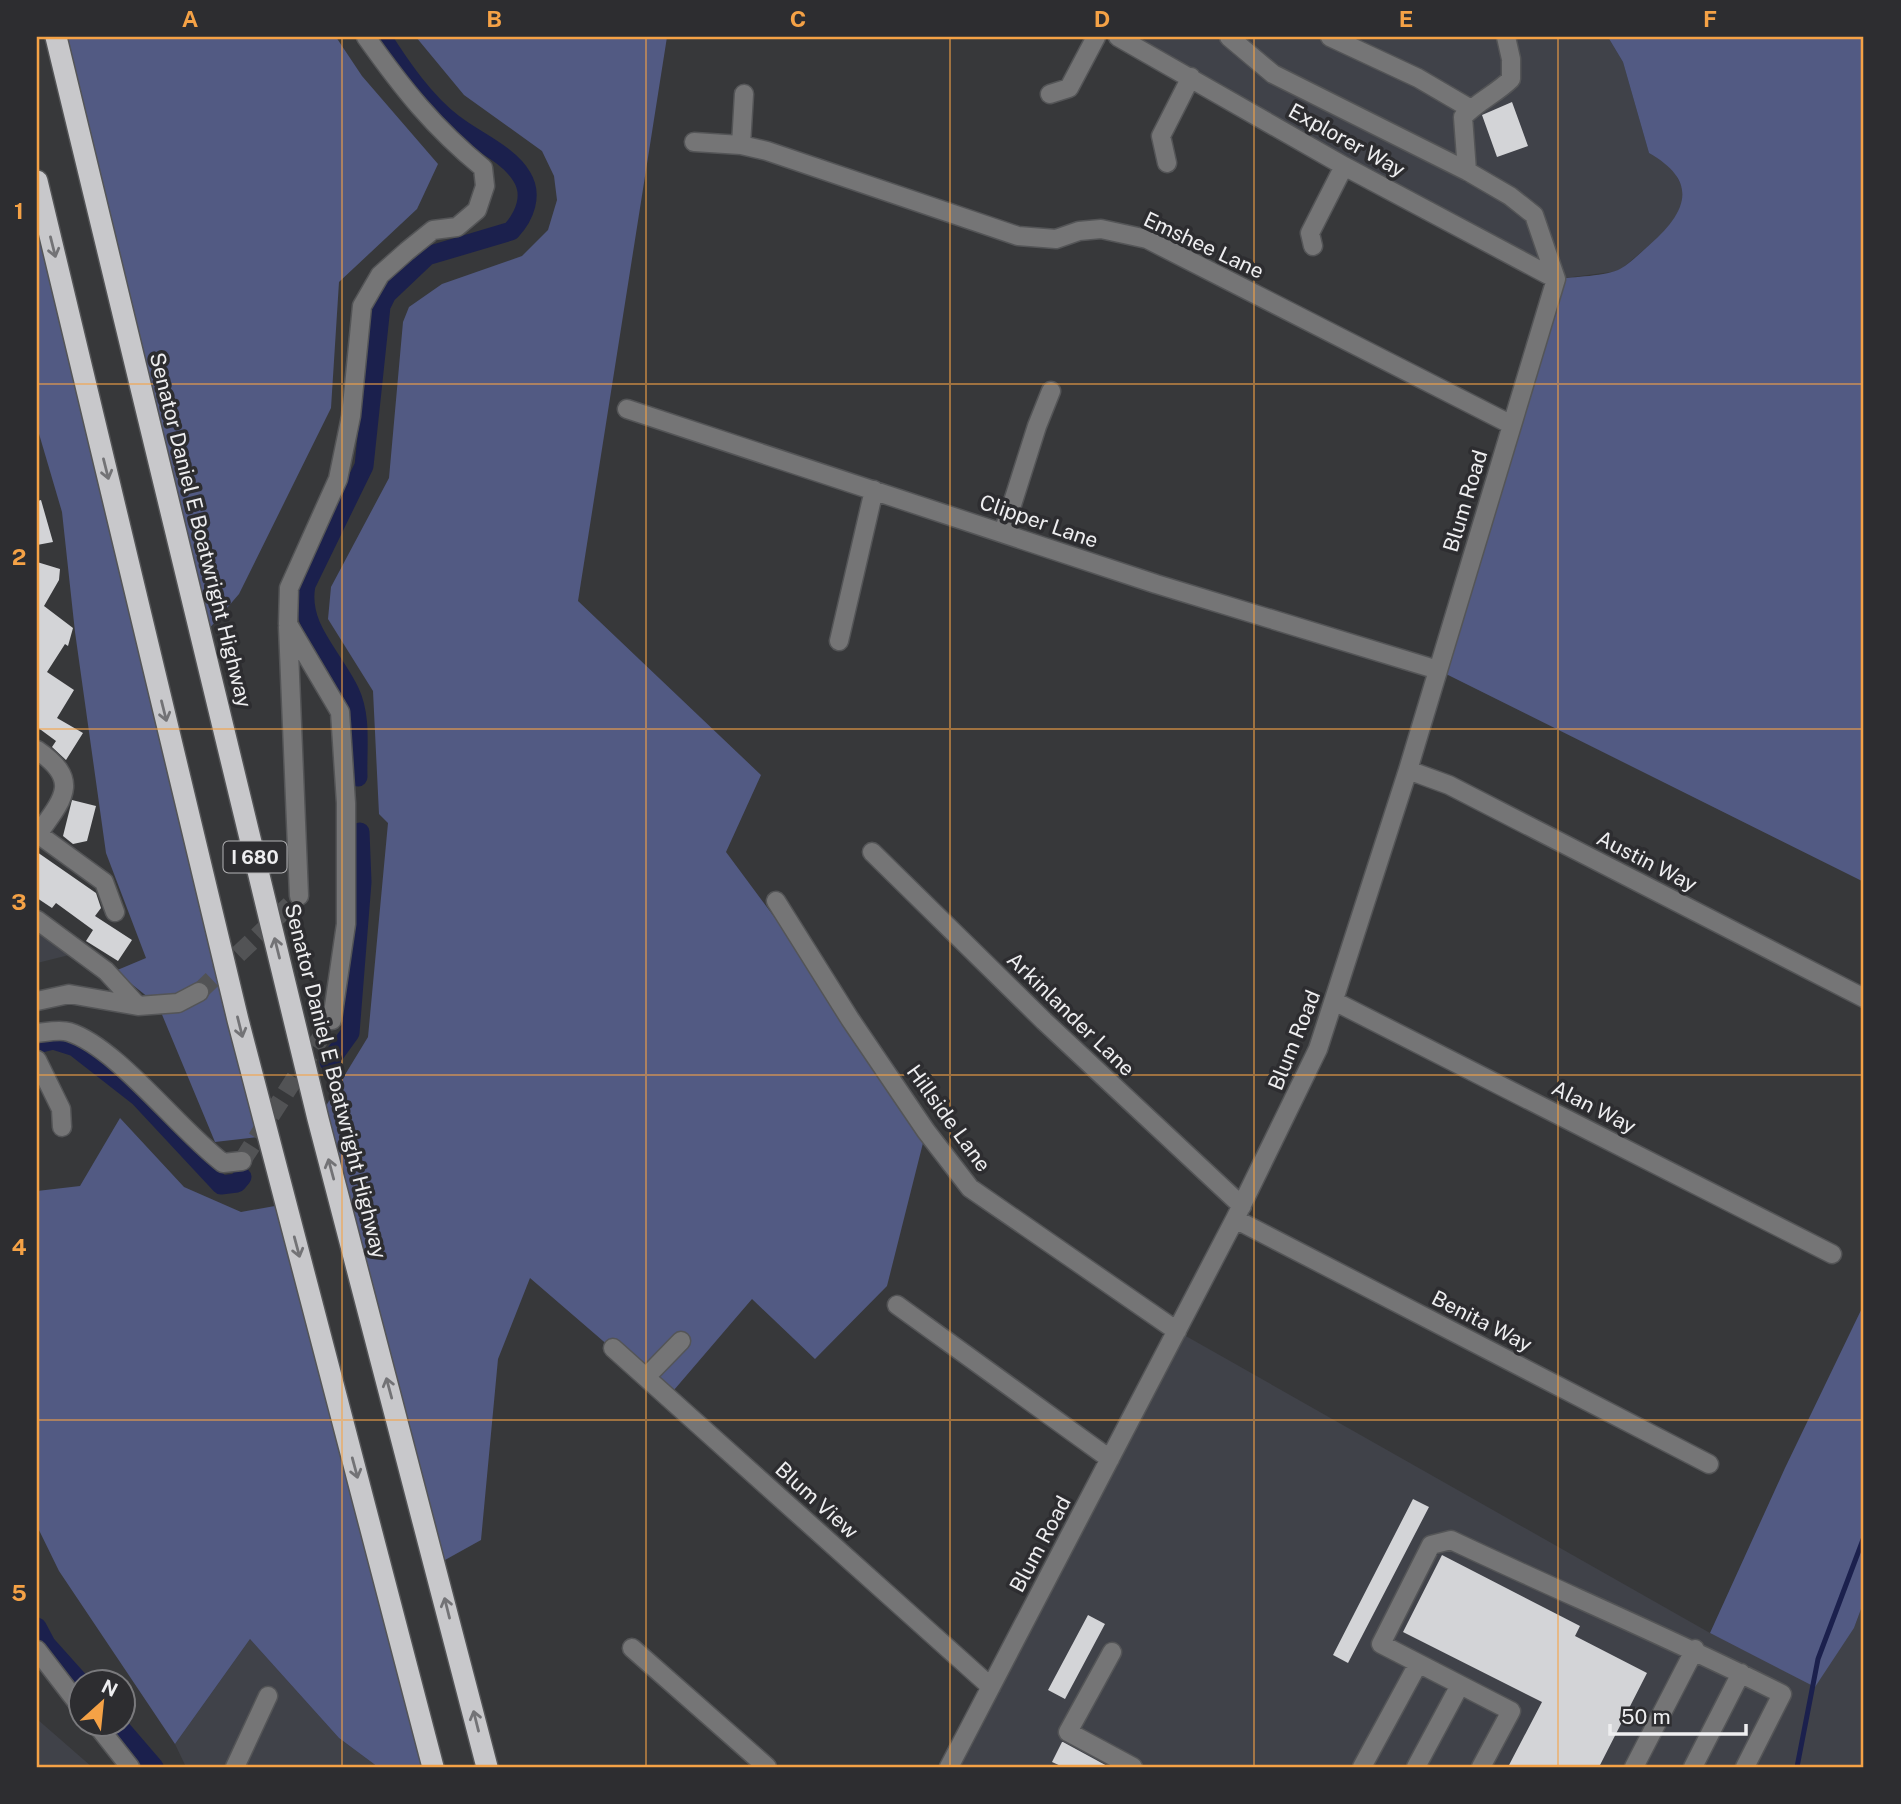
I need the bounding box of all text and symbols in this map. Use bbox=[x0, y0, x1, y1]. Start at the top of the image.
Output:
text: A bbox=[182, 5, 199, 32]
text: B bbox=[486, 5, 502, 32]
text: C bbox=[790, 5, 806, 32]
text: D bbox=[1094, 5, 1110, 32]
text: E bbox=[1399, 5, 1413, 32]
text: F bbox=[1703, 5, 1717, 32]
street label: Explorer Way bbox=[1284, 98, 1410, 182]
text: 1 bbox=[14, 197, 24, 224]
street label: Emshee Lane bbox=[1140, 206, 1268, 284]
one-way arrow bbox=[47, 235, 60, 258]
street label: Senator Daniel E Boatwright Highway bbox=[145, 350, 257, 710]
street label: Blum Road bbox=[1438, 447, 1492, 555]
one-way arrow bbox=[100, 457, 113, 479]
street label: Clipper Lane bbox=[976, 489, 1102, 553]
text: 2 bbox=[12, 543, 26, 570]
one-way arrow bbox=[158, 699, 171, 722]
street label: Austin Way bbox=[1593, 825, 1701, 897]
road number: I 680 bbox=[224, 842, 286, 872]
text: 3 bbox=[11, 888, 27, 915]
street label: Senator Daniel E Boatwright Highway bbox=[280, 901, 392, 1261]
one-way arrow bbox=[270, 937, 283, 959]
street label: Arkinlander Lane bbox=[1002, 947, 1140, 1081]
street label: Blum Road bbox=[1263, 986, 1325, 1094]
one-way arrow bbox=[234, 1015, 247, 1038]
street label: Hillside Lane bbox=[902, 1060, 996, 1176]
street label: Alan Way bbox=[1548, 1075, 1640, 1139]
one-way arrow bbox=[324, 1158, 337, 1180]
text: 4 bbox=[11, 1233, 27, 1260]
one-way arrow bbox=[291, 1236, 304, 1258]
street label: Benita Way bbox=[1428, 1285, 1536, 1357]
one-way arrow bbox=[382, 1378, 395, 1400]
one-way arrow bbox=[349, 1456, 362, 1478]
street label: Blum View bbox=[770, 1456, 864, 1544]
street label: Blum Road bbox=[1004, 1492, 1076, 1596]
text: 5 bbox=[11, 1579, 27, 1606]
one-way arrow bbox=[440, 1598, 453, 1620]
north arrow bbox=[66, 1668, 136, 1738]
text: N bbox=[98, 1675, 121, 1701]
scale bar bbox=[1610, 1692, 1747, 1736]
text: 50 m bbox=[1621, 1704, 1671, 1729]
one-way arrow bbox=[469, 1710, 482, 1733]

